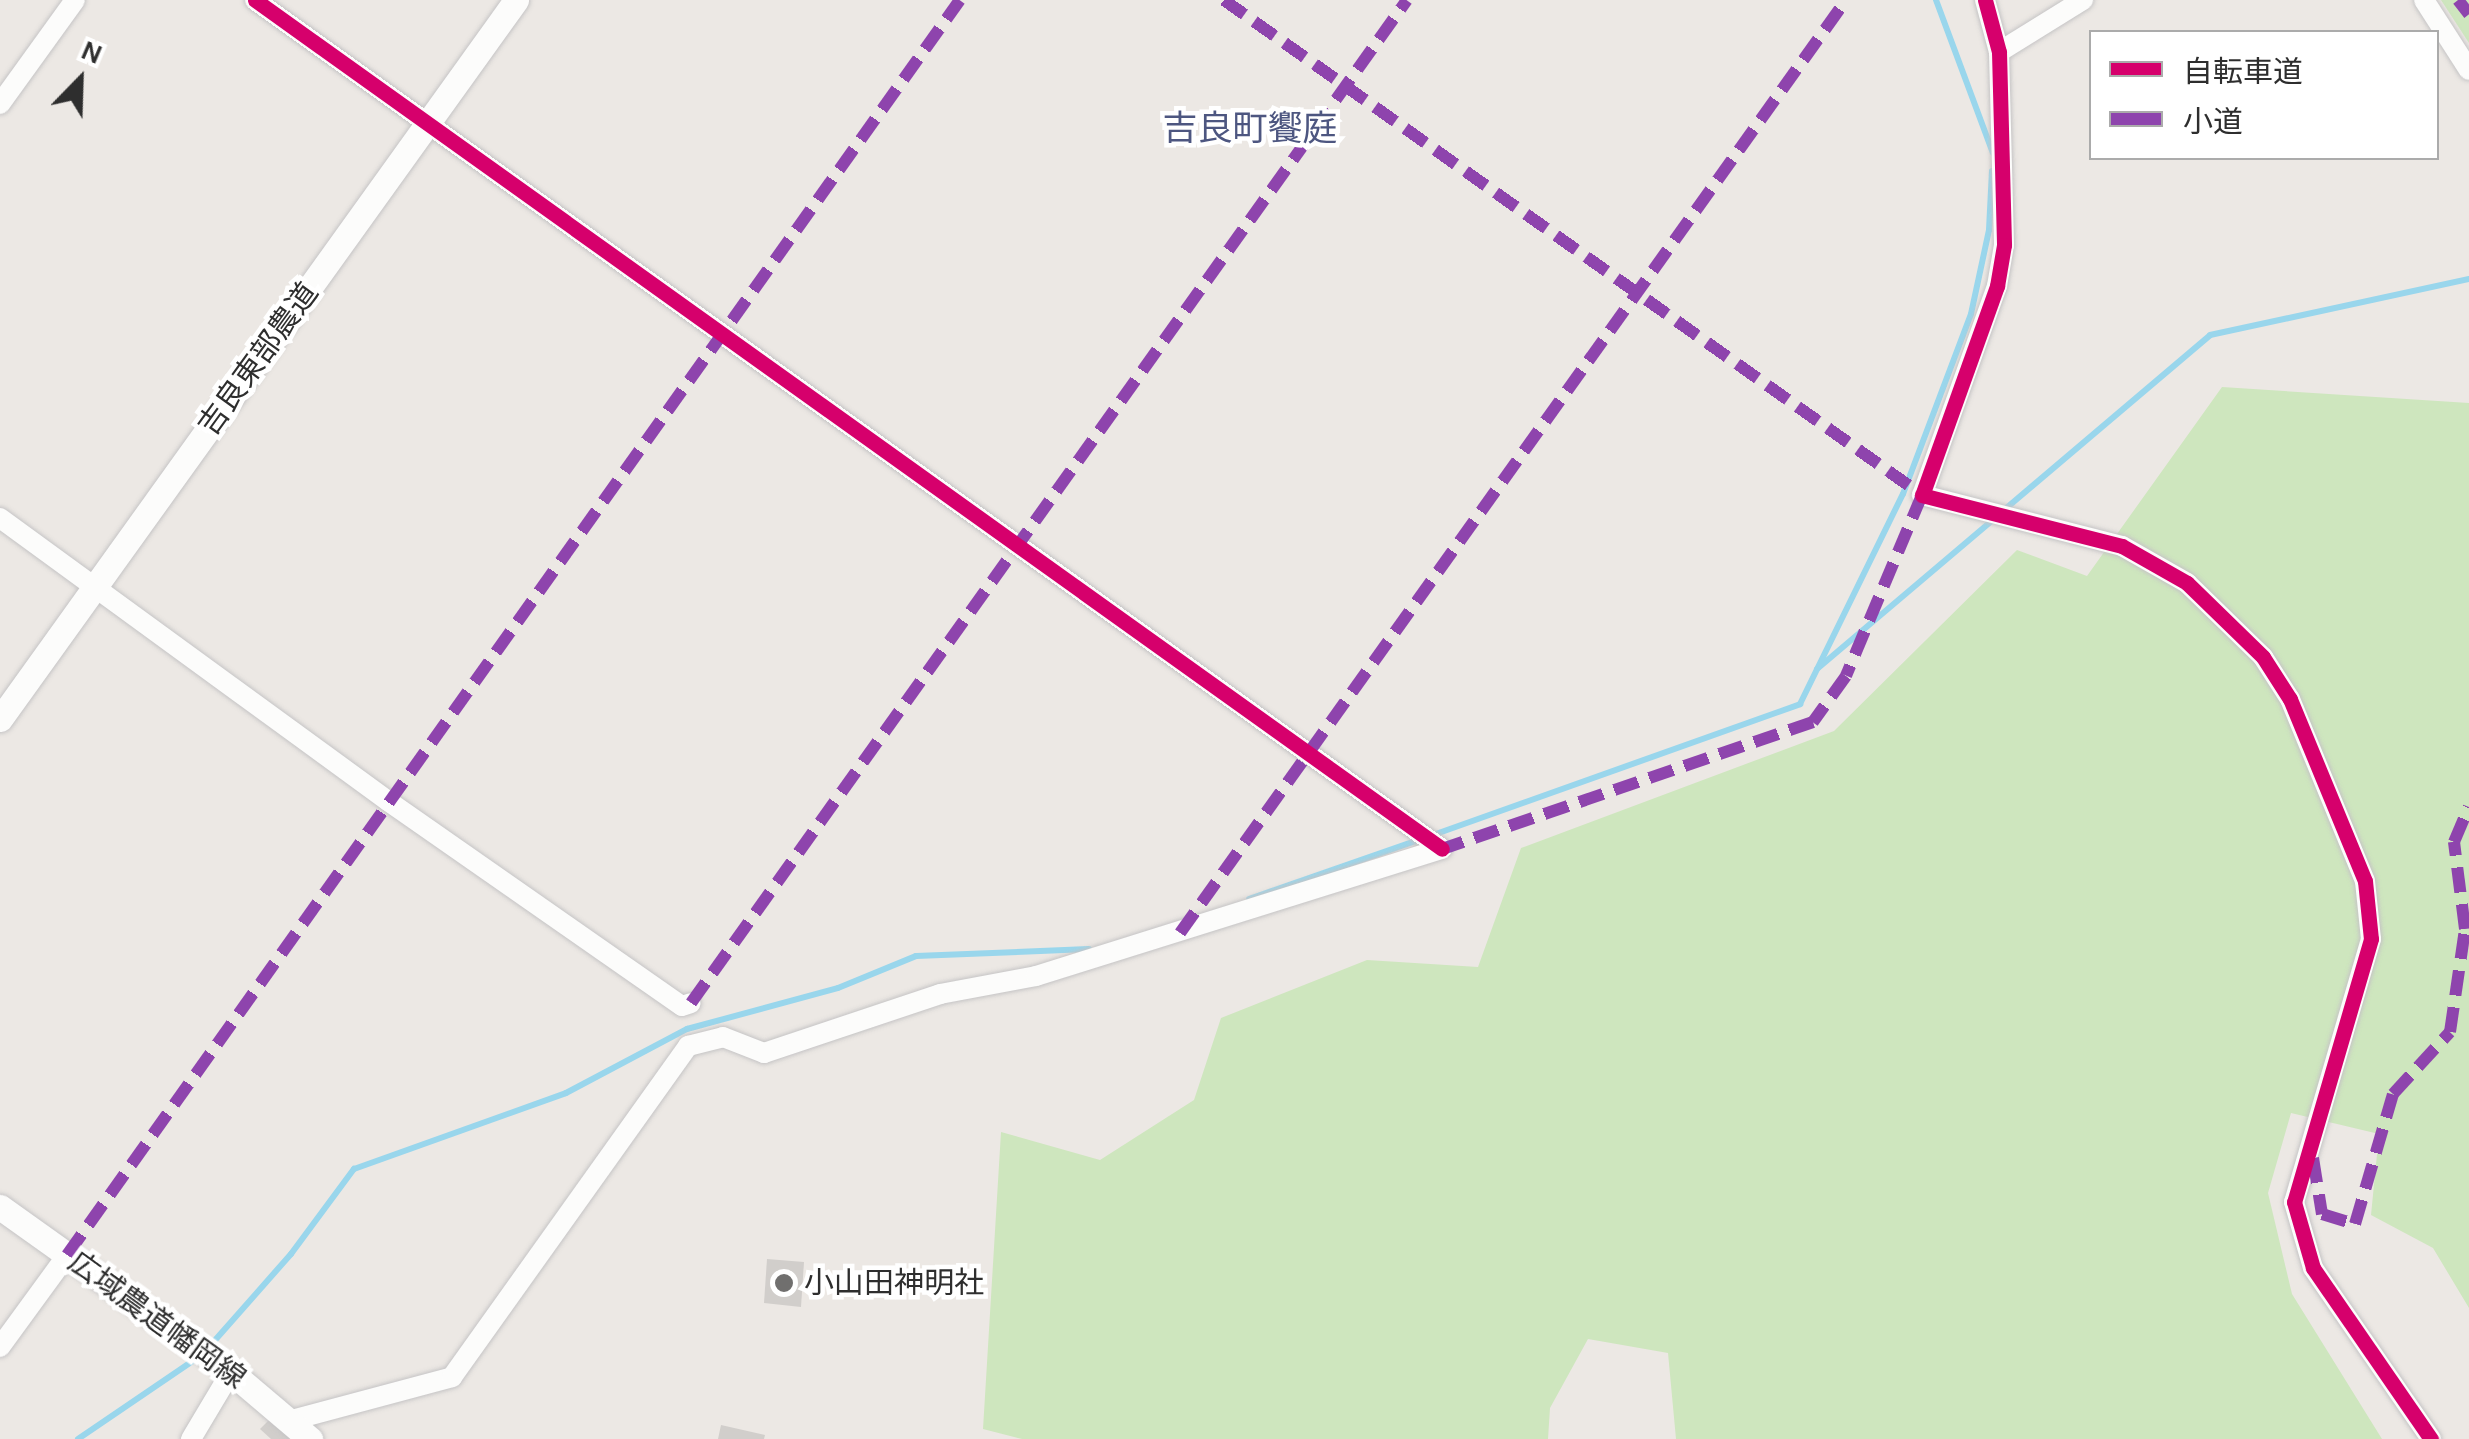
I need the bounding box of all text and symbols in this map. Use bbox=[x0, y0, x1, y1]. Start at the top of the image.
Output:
north arrow bbox=[30, 30, 130, 130]
legend bbox=[2089, 30, 2439, 160]
text: N bbox=[76, 33, 108, 71]
text: 自転車道 bbox=[2183, 54, 2303, 90]
text: 小道 bbox=[2183, 104, 2243, 140]
district label: 吉良町饗庭 bbox=[1163, 108, 1337, 150]
street label: 吉良東部農道 bbox=[191, 276, 325, 442]
street label: 広域農道幡岡線 bbox=[61, 1244, 253, 1396]
place label: 小山田神明社 bbox=[804, 1265, 984, 1301]
marker: 小山田神明社 bbox=[773, 1272, 795, 1294]

